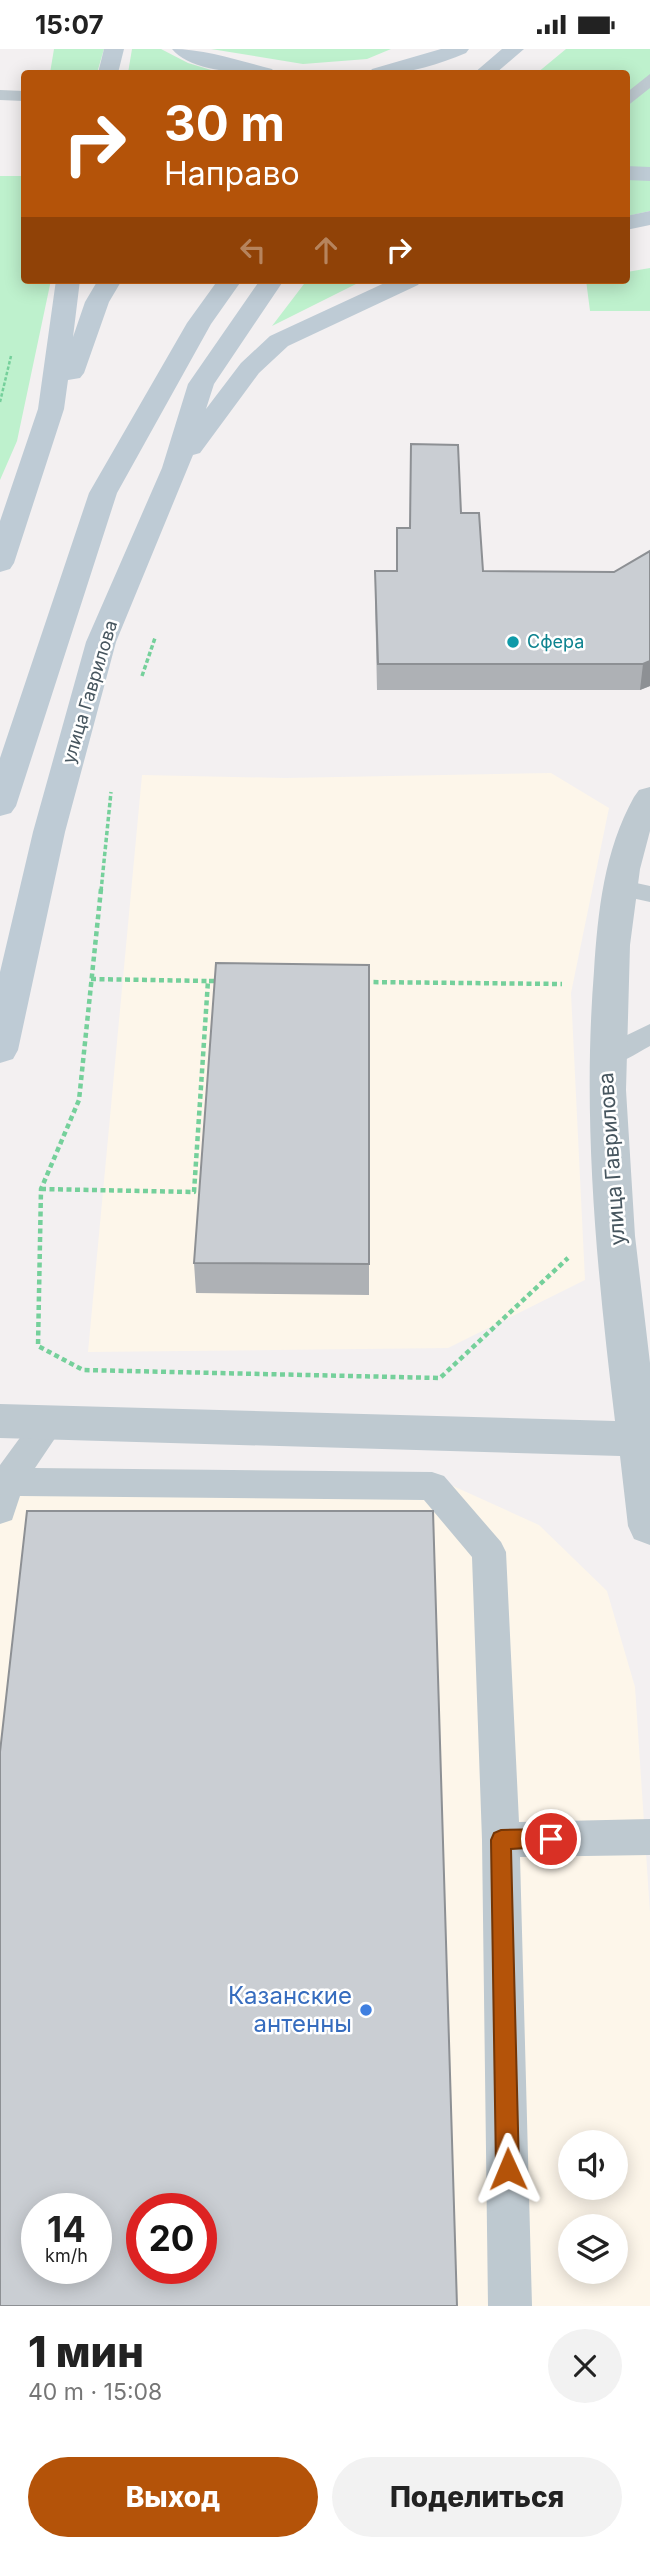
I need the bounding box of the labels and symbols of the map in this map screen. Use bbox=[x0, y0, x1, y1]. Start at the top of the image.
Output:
street label: улица Гаврилова bbox=[58, 618, 121, 766]
place label: Сфера bbox=[527, 631, 584, 652]
marker: Сфера bbox=[505, 634, 521, 650]
street label: улица Гаврилова bbox=[593, 1072, 630, 1246]
pin bbox=[521, 1809, 581, 1869]
place label: Казанские антенны bbox=[228, 1981, 352, 2038]
marker: Казанские антенны bbox=[358, 2002, 374, 2018]
position arrow bbox=[471, 2132, 545, 2206]
speed limit sign: 20 bbox=[126, 2193, 217, 2284]

